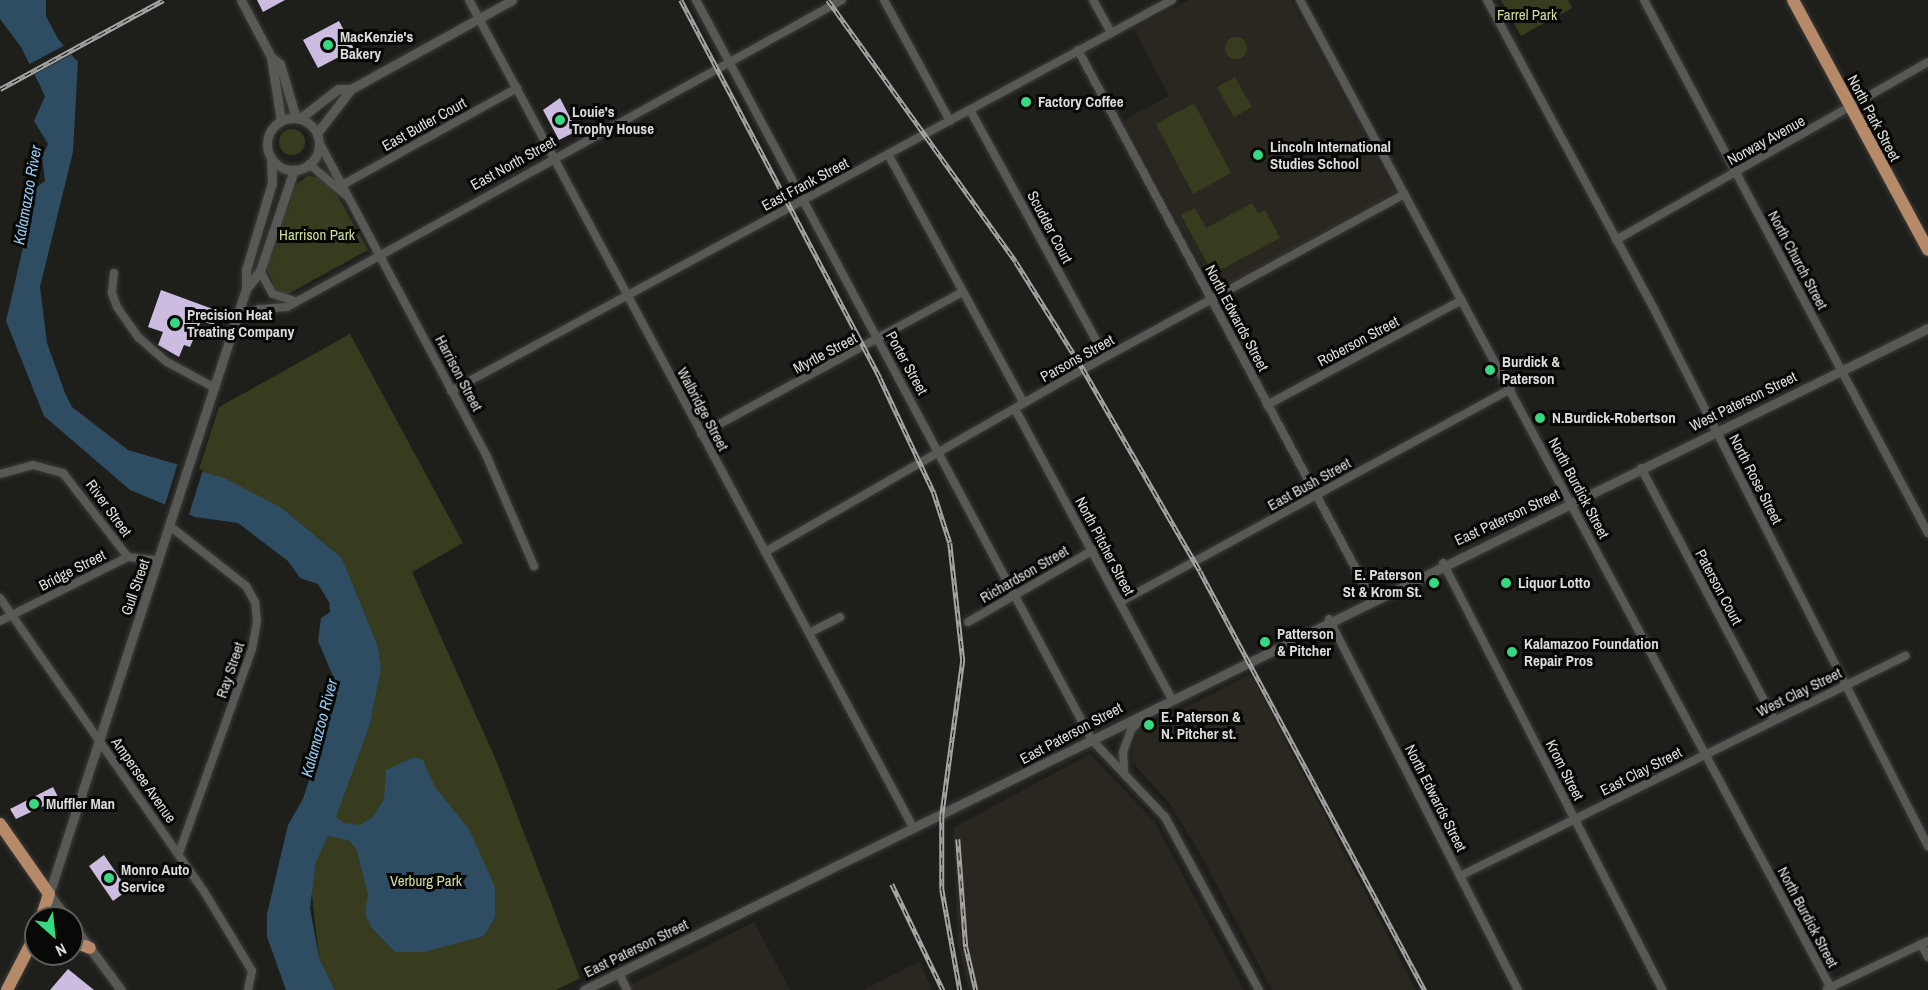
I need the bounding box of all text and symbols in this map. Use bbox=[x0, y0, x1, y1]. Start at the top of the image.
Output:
park label: Farrel Park bbox=[1497, 6, 1557, 24]
place label: MacKenzie's Bakery bbox=[340, 27, 413, 62]
marker: MacKenzie's Bakery bbox=[321, 38, 335, 52]
street label: North Park Street bbox=[1844, 72, 1904, 164]
street label: East Butler Court bbox=[379, 93, 469, 155]
place label: Factory Coffee bbox=[1038, 93, 1124, 111]
marker: Factory Coffee bbox=[1019, 95, 1033, 109]
place label: Louie's Trophy House bbox=[572, 102, 654, 137]
street label: Norway Avenue bbox=[1724, 111, 1808, 169]
marker: Louie's Trophy House bbox=[553, 113, 567, 127]
street label: East North Street bbox=[467, 132, 559, 194]
place label: Lincoln International Studies School bbox=[1270, 137, 1391, 172]
water label: Kalamazoo River bbox=[9, 144, 45, 246]
marker: Lincoln International Studies School bbox=[1251, 148, 1265, 162]
street label: East Frank Street bbox=[759, 154, 851, 214]
street label: Scudder Court bbox=[1023, 188, 1077, 266]
street label: North Church Street bbox=[1764, 207, 1832, 313]
park label: Harrison Park bbox=[279, 226, 355, 244]
street label: North Edwards Street bbox=[1201, 262, 1273, 374]
place label: Precision Heat Treating Company bbox=[187, 305, 294, 340]
street label: Roberson Street bbox=[1314, 312, 1402, 370]
marker: Precision Heat Treating Company bbox=[168, 316, 182, 330]
street label: Porter Street bbox=[882, 328, 932, 398]
street label: Myrtle Street bbox=[790, 329, 860, 377]
street label: Parsons Street bbox=[1037, 330, 1117, 386]
street label: Harrison Street bbox=[431, 332, 487, 414]
place label: Burdick & Paterson bbox=[1502, 352, 1560, 387]
marker: Burdick & Paterson bbox=[1483, 363, 1497, 377]
street label: Walbridge Street bbox=[673, 364, 733, 454]
street label: West Paterson Street bbox=[1687, 367, 1799, 435]
place label: N.Burdick-Robertson bbox=[1552, 409, 1676, 427]
marker: N.Burdick-Robertson bbox=[1533, 411, 1547, 425]
street label: North Rose Street bbox=[1726, 431, 1786, 527]
street label: North Burdick Street bbox=[1545, 435, 1613, 541]
street label: East Bush Street bbox=[1264, 454, 1354, 514]
street label: River Street bbox=[82, 476, 136, 540]
street label: East Paterson Street bbox=[1452, 485, 1562, 549]
street label: North Pitcher Street bbox=[1072, 494, 1138, 598]
street label: Richardson Street bbox=[977, 541, 1071, 607]
street label: Bridge Street bbox=[36, 546, 108, 594]
street label: Paterson Court bbox=[1692, 546, 1746, 628]
street label: Gull Street bbox=[117, 557, 153, 617]
place label: E. Paterson St & Krom St. bbox=[1343, 565, 1422, 600]
place label: Liquor Lotto bbox=[1518, 574, 1590, 592]
marker: E. Paterson St & Krom St. bbox=[1427, 576, 1441, 590]
marker: Liquor Lotto bbox=[1499, 576, 1513, 590]
place label: Patterson & Pitcher bbox=[1277, 624, 1334, 659]
place label: Kalamazoo Foundation Repair Pros bbox=[1524, 634, 1659, 669]
marker: Patterson & Pitcher bbox=[1258, 635, 1272, 649]
street label: Ray Street bbox=[212, 640, 248, 700]
marker: Kalamazoo Foundation Repair Pros bbox=[1505, 645, 1519, 659]
street label: West Clay Street bbox=[1754, 664, 1844, 720]
water label: Kalamazoo River bbox=[297, 677, 341, 779]
street label: East Paterson Street bbox=[1017, 698, 1125, 768]
place label: E. Paterson & N. Pitcher st. bbox=[1161, 707, 1241, 742]
marker: E. Paterson & N. Pitcher st. bbox=[1142, 718, 1156, 732]
street label: Ampersee Avenue bbox=[108, 733, 180, 827]
street label: Krom Street bbox=[1542, 737, 1588, 803]
street label: North Edwards Street bbox=[1401, 742, 1471, 854]
street label: East Clay Street bbox=[1597, 743, 1685, 799]
place label: Muffler Man bbox=[46, 795, 115, 813]
marker: Muffler Man bbox=[27, 797, 41, 811]
place label: Monro Auto Service bbox=[121, 860, 190, 895]
street label: North Burdick Street bbox=[1774, 864, 1842, 970]
marker: Monro Auto Service bbox=[102, 871, 116, 885]
park label: Verburg Park bbox=[390, 872, 462, 890]
north arrow bbox=[24, 906, 84, 966]
street label: East Paterson Street bbox=[581, 915, 691, 981]
text: N bbox=[52, 938, 70, 962]

